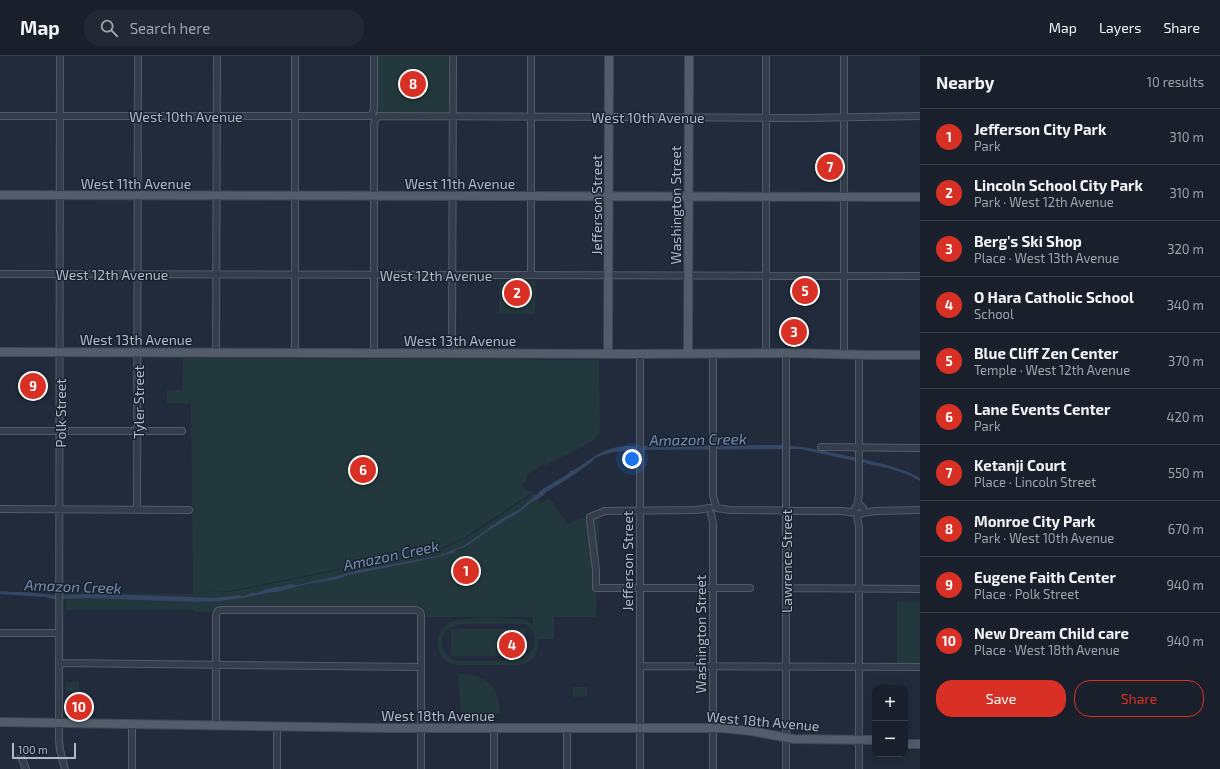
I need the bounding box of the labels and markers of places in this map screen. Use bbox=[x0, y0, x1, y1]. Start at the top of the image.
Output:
pin: 8 bbox=[400, 69, 426, 99]
pin: 7 bbox=[817, 152, 843, 182]
pin: 5 bbox=[792, 276, 818, 306]
pin: 2 bbox=[504, 278, 530, 308]
pin: 3 bbox=[781, 317, 807, 347]
pin: 9 bbox=[20, 371, 46, 401]
pin: 6 bbox=[350, 455, 376, 485]
pin: 1 bbox=[453, 556, 479, 586]
pin: 4 bbox=[499, 630, 525, 660]
pin: 10 bbox=[66, 692, 92, 722]

